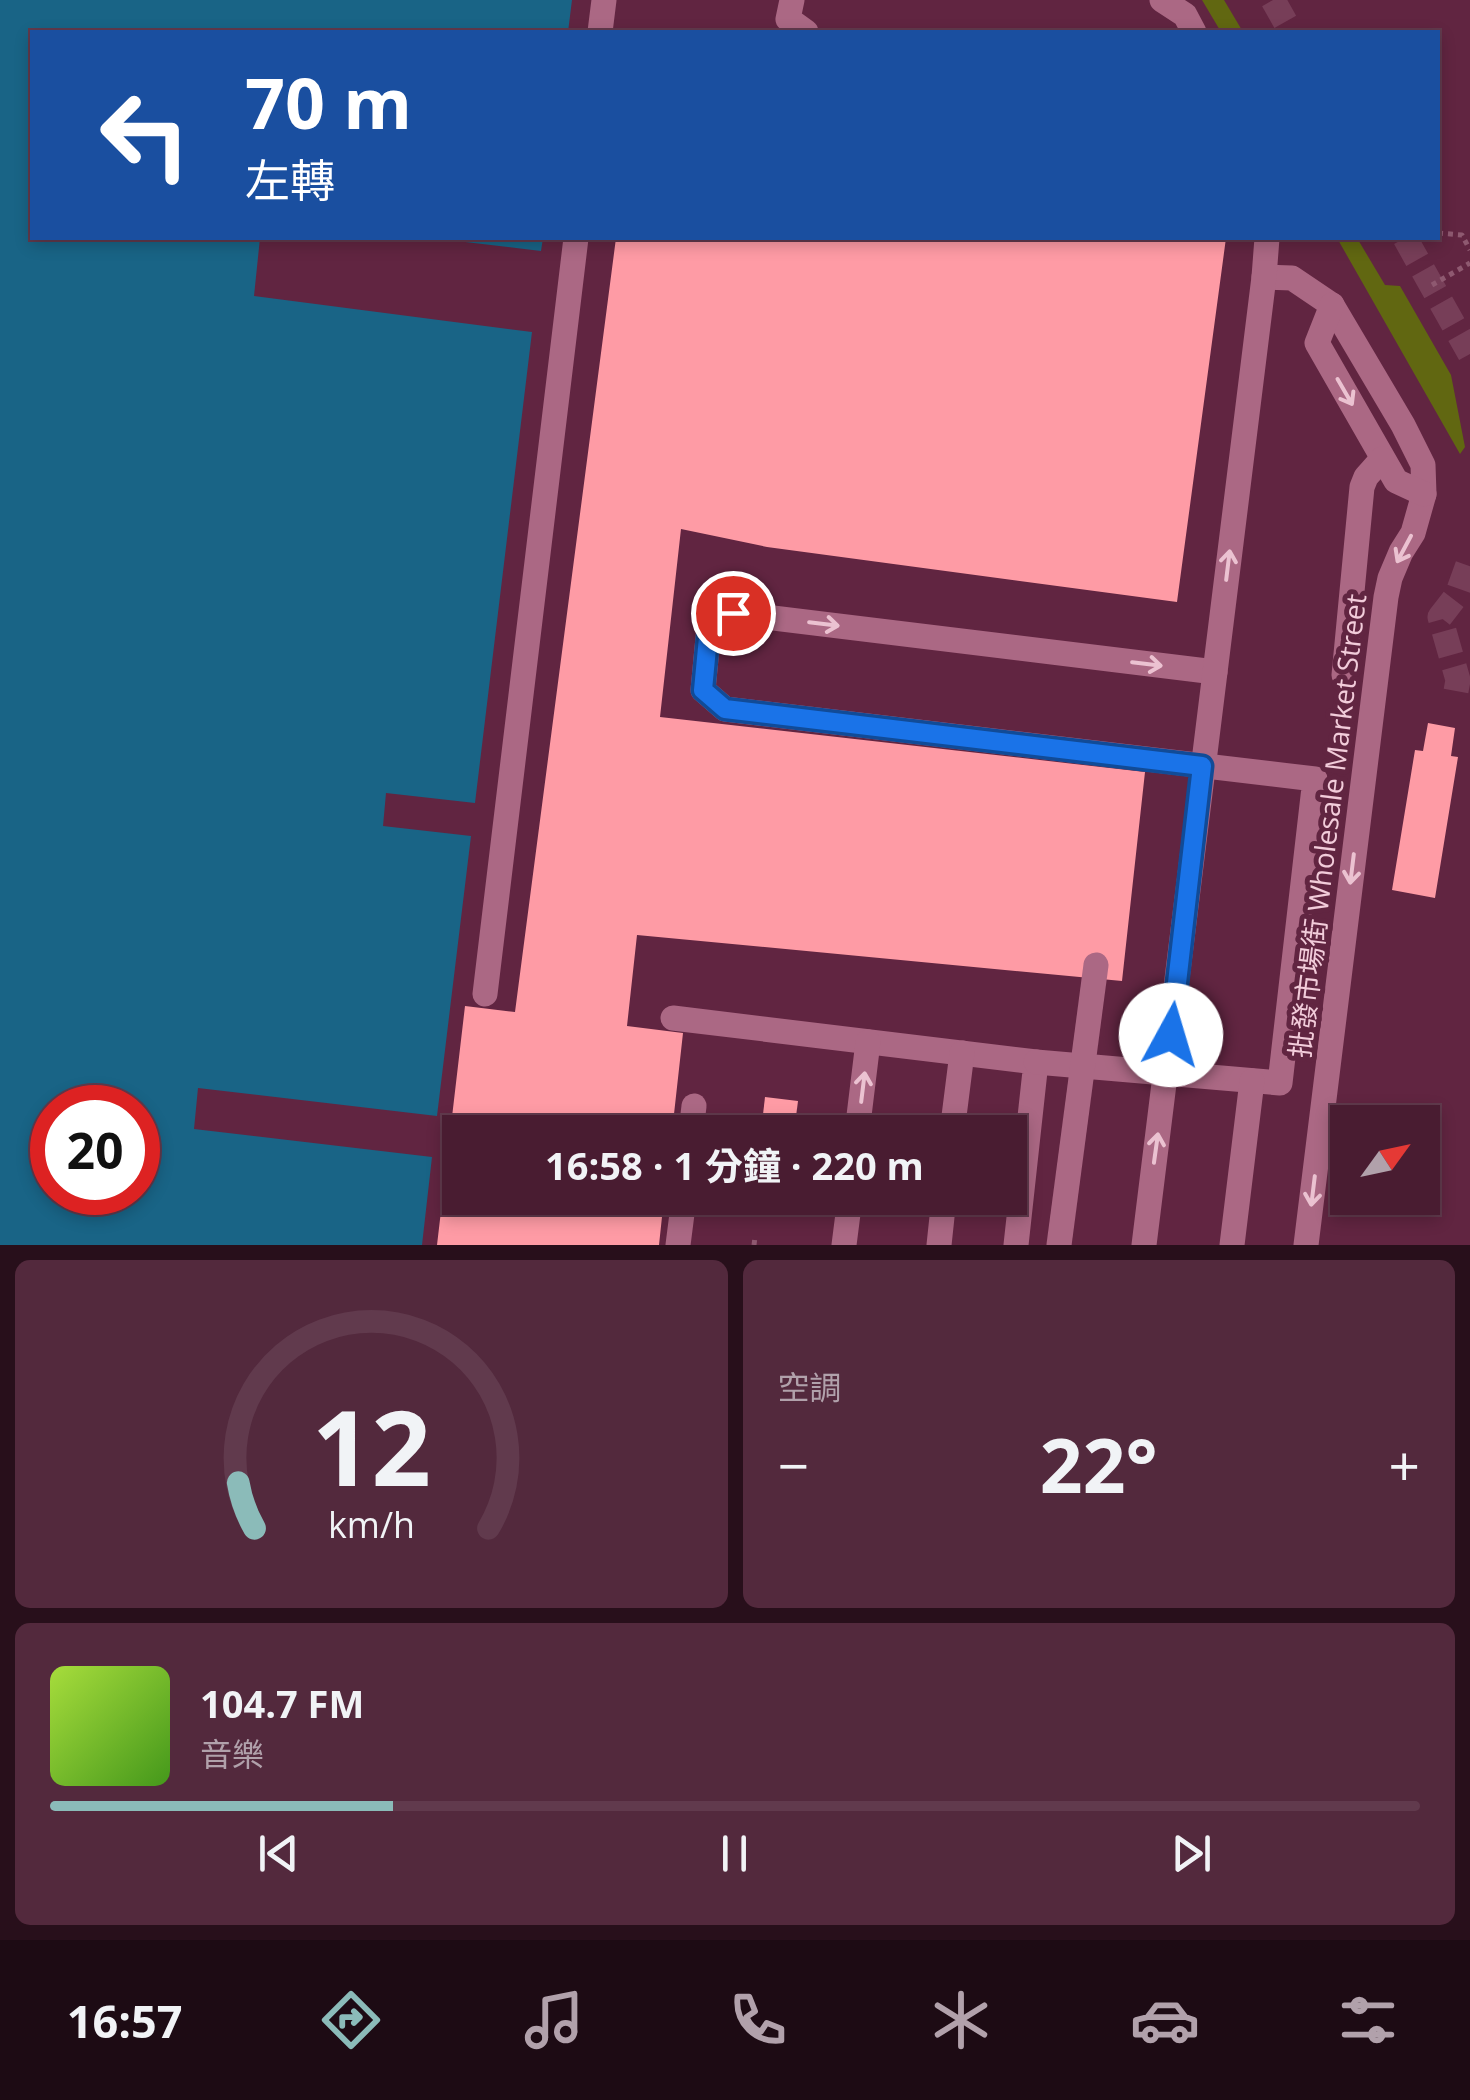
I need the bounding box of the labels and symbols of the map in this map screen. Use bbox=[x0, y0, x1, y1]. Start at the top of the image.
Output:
one-way arrow bbox=[1335, 378, 1355, 406]
one-way arrow bbox=[1394, 534, 1413, 564]
one-way arrow bbox=[1219, 549, 1238, 581]
pin bbox=[691, 571, 776, 656]
street label: 批發市場街 Wholesale Market Street bbox=[1280, 592, 1374, 1060]
one-way arrow bbox=[807, 615, 840, 634]
one-way arrow bbox=[1130, 655, 1162, 674]
one-way arrow bbox=[1343, 852, 1361, 884]
position arrow bbox=[1119, 983, 1223, 1087]
one-way arrow bbox=[854, 1071, 873, 1104]
speed limit sign: 20 bbox=[30, 1085, 160, 1215]
north arrow bbox=[1330, 1105, 1440, 1215]
one-way arrow bbox=[1148, 1133, 1166, 1165]
one-way arrow bbox=[1303, 1175, 1322, 1207]

